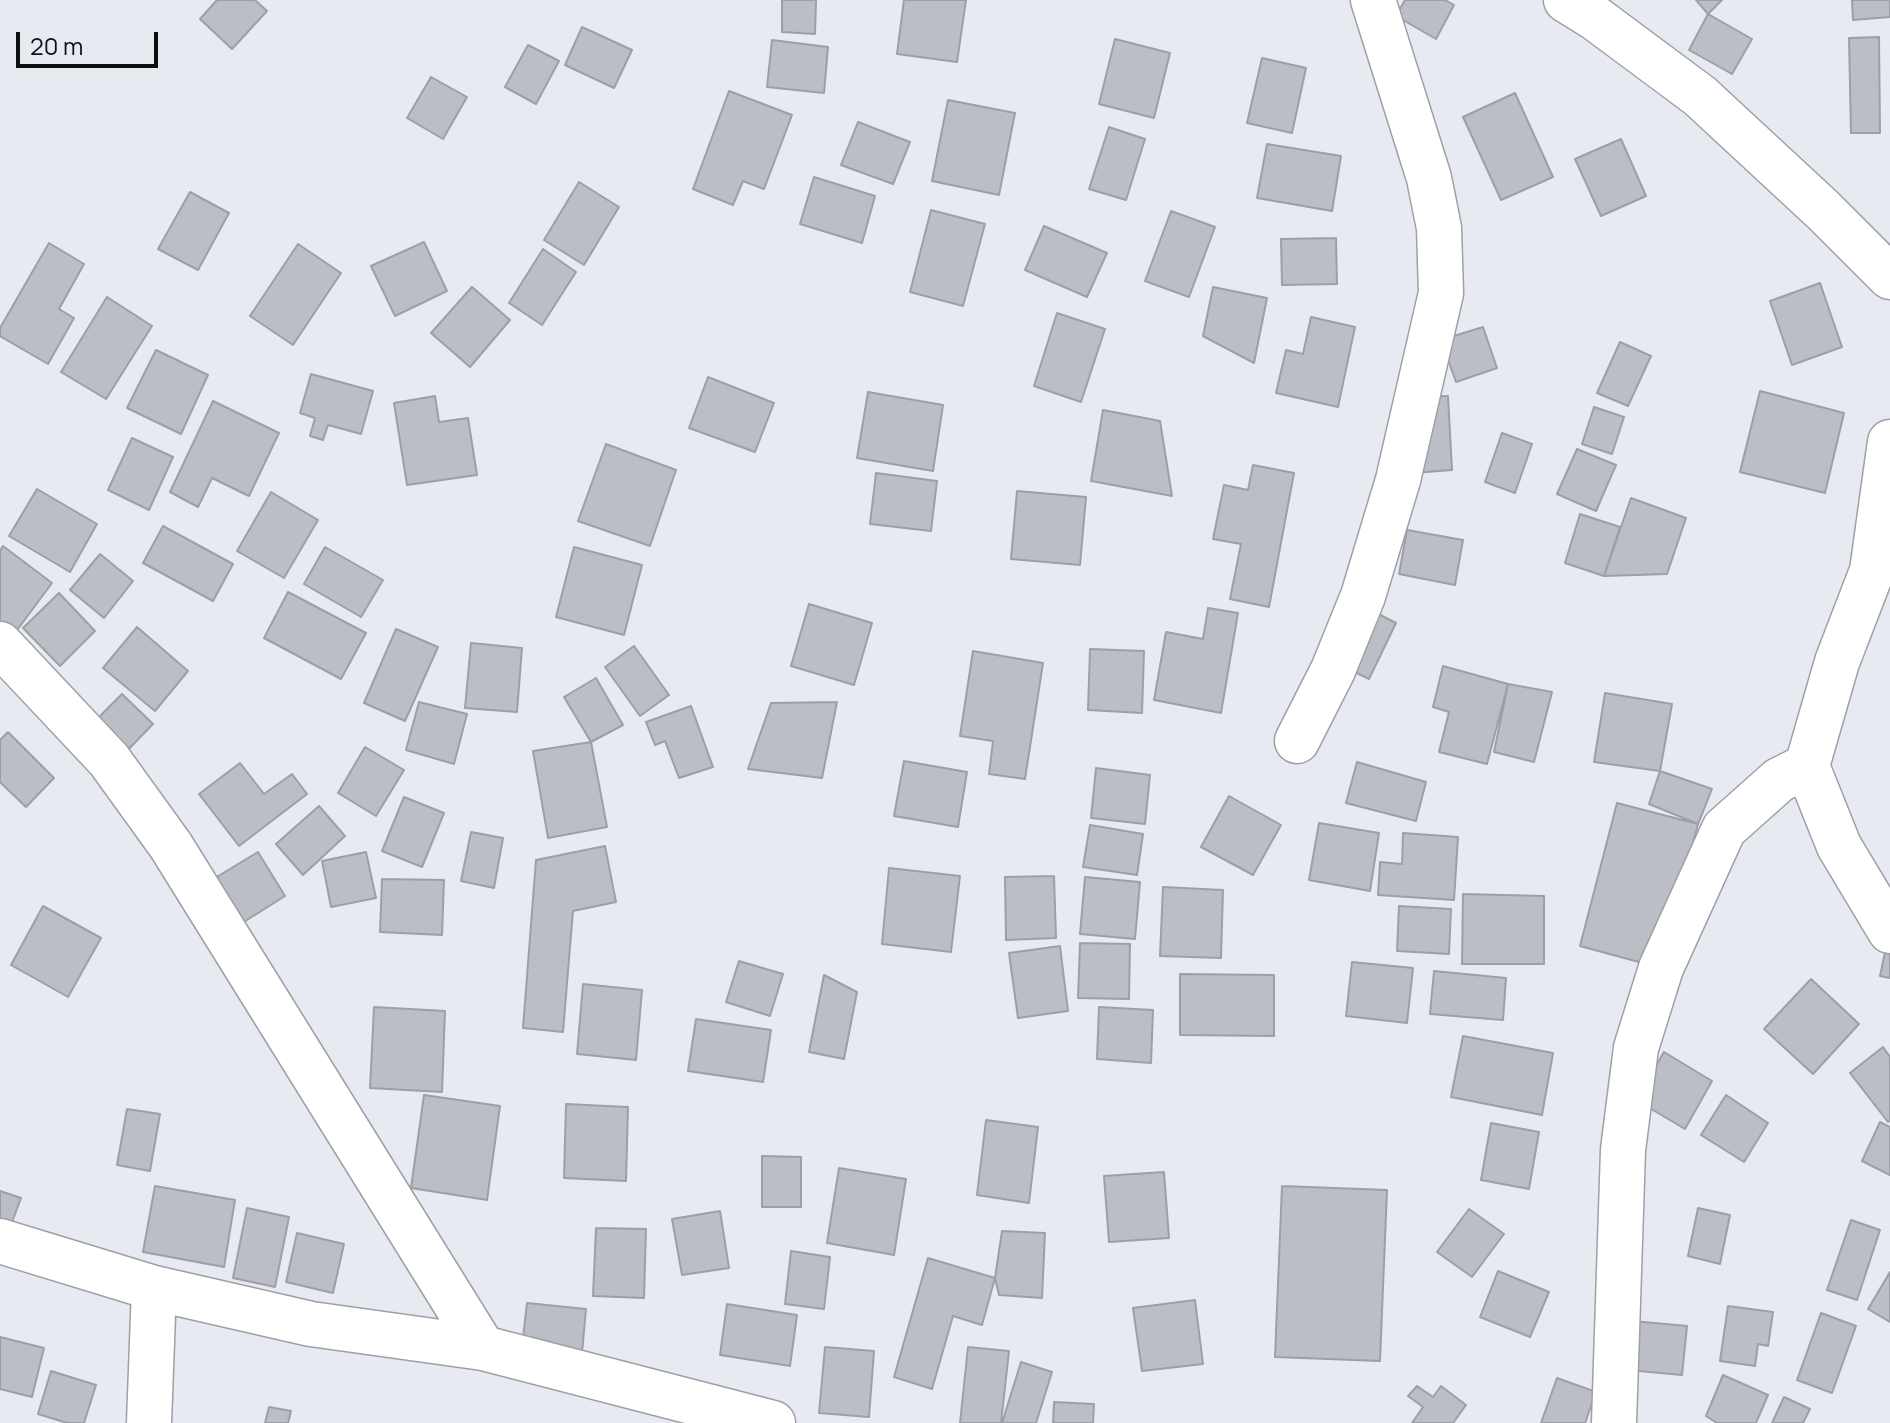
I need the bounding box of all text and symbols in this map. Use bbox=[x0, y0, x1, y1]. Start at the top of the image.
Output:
scale bar bbox=[20, 16, 162, 66]
text: 20 m bbox=[30, 29, 83, 62]

